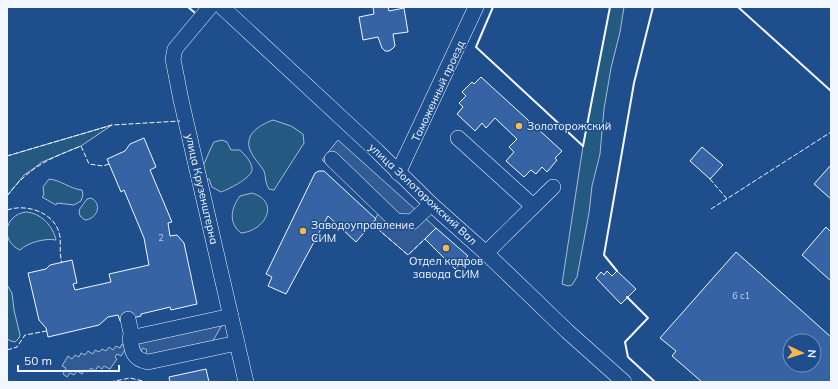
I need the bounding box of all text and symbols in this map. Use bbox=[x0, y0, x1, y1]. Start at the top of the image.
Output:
street label: Таможенный проезд bbox=[408, 38, 468, 144]
place label: Золоторожский bbox=[527, 119, 611, 133]
marker: Золоторожский bbox=[514, 121, 524, 131]
street label: улица Крузенштерна bbox=[182, 132, 222, 246]
street label: улица Золоторожский Вал bbox=[366, 140, 480, 248]
place label: Заводоуправление СИМ bbox=[311, 218, 414, 245]
marker: Заводоуправление СИМ bbox=[298, 226, 308, 236]
house number: 2 bbox=[158, 232, 164, 243]
marker: Отдел кадров завода СИМ bbox=[441, 243, 451, 253]
place label: Отдел кадров завода СИМ bbox=[409, 254, 483, 281]
house number: 6 с1 bbox=[732, 290, 750, 301]
north arrow bbox=[782, 333, 822, 373]
scale bar bbox=[18, 347, 119, 373]
text: N bbox=[805, 349, 819, 358]
text: 50 m bbox=[24, 353, 52, 368]

